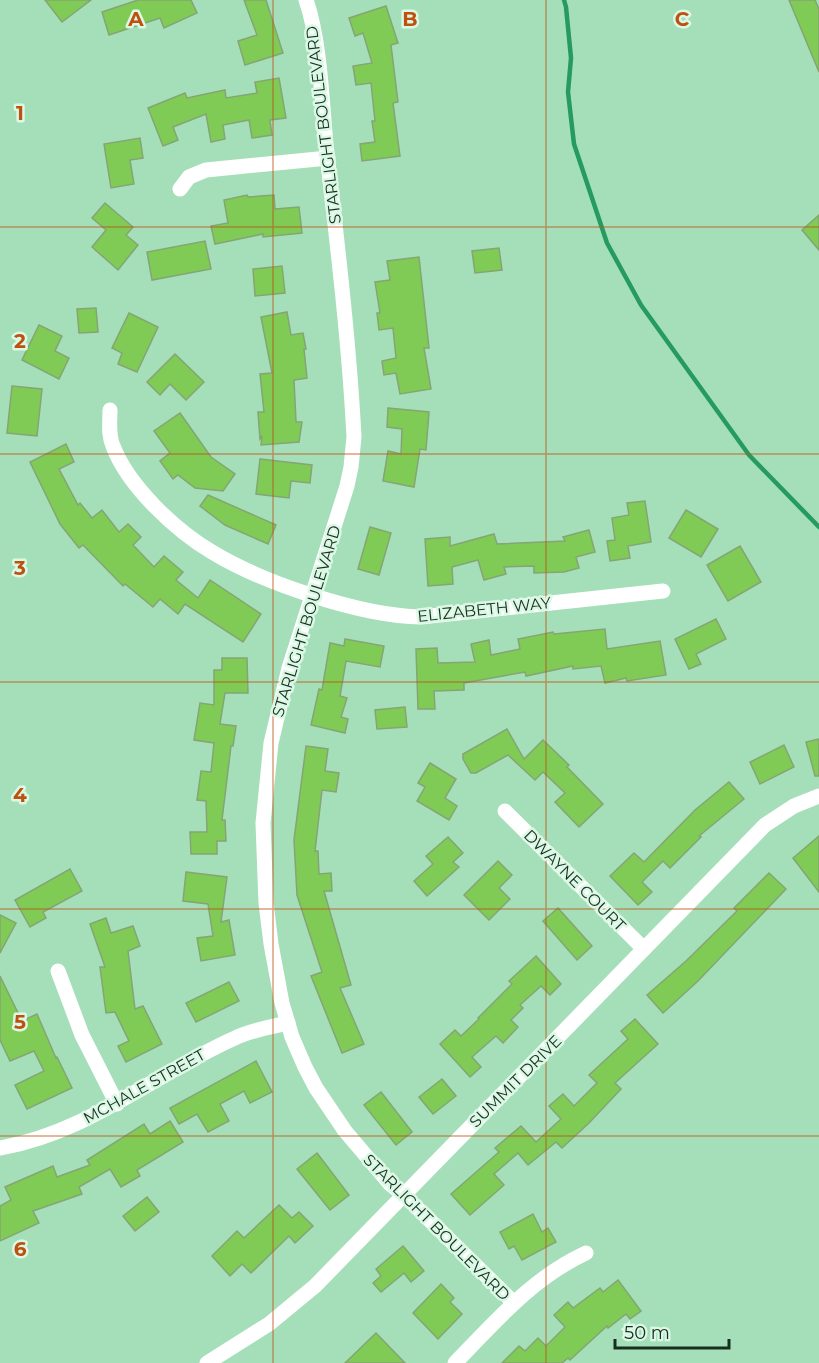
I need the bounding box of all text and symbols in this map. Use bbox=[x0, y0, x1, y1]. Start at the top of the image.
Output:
text: A bbox=[127, 7, 144, 31]
text: B bbox=[402, 7, 418, 31]
text: C bbox=[675, 7, 690, 31]
street label: STARLIGHT BOULEVARD bbox=[302, 25, 345, 225]
text: 1 bbox=[16, 101, 24, 125]
text: 2 bbox=[14, 329, 26, 353]
street label: STARLIGHT BOULEVARD bbox=[268, 523, 345, 719]
text: 3 bbox=[13, 556, 26, 580]
street label: ELIZABETH WAY bbox=[416, 593, 553, 626]
text: 4 bbox=[13, 783, 27, 807]
street label: DWAYNE COURT bbox=[520, 826, 630, 936]
text: 5 bbox=[14, 1010, 26, 1034]
street label: SUMMIT DRIVE bbox=[465, 1031, 565, 1131]
street label: MCHALE STREET bbox=[80, 1045, 209, 1128]
street label: STARLIGHT BOULEVARD bbox=[359, 1150, 514, 1305]
text: 6 bbox=[14, 1237, 27, 1261]
scale bar bbox=[615, 1312, 729, 1350]
text: 50 m bbox=[624, 1322, 670, 1344]

